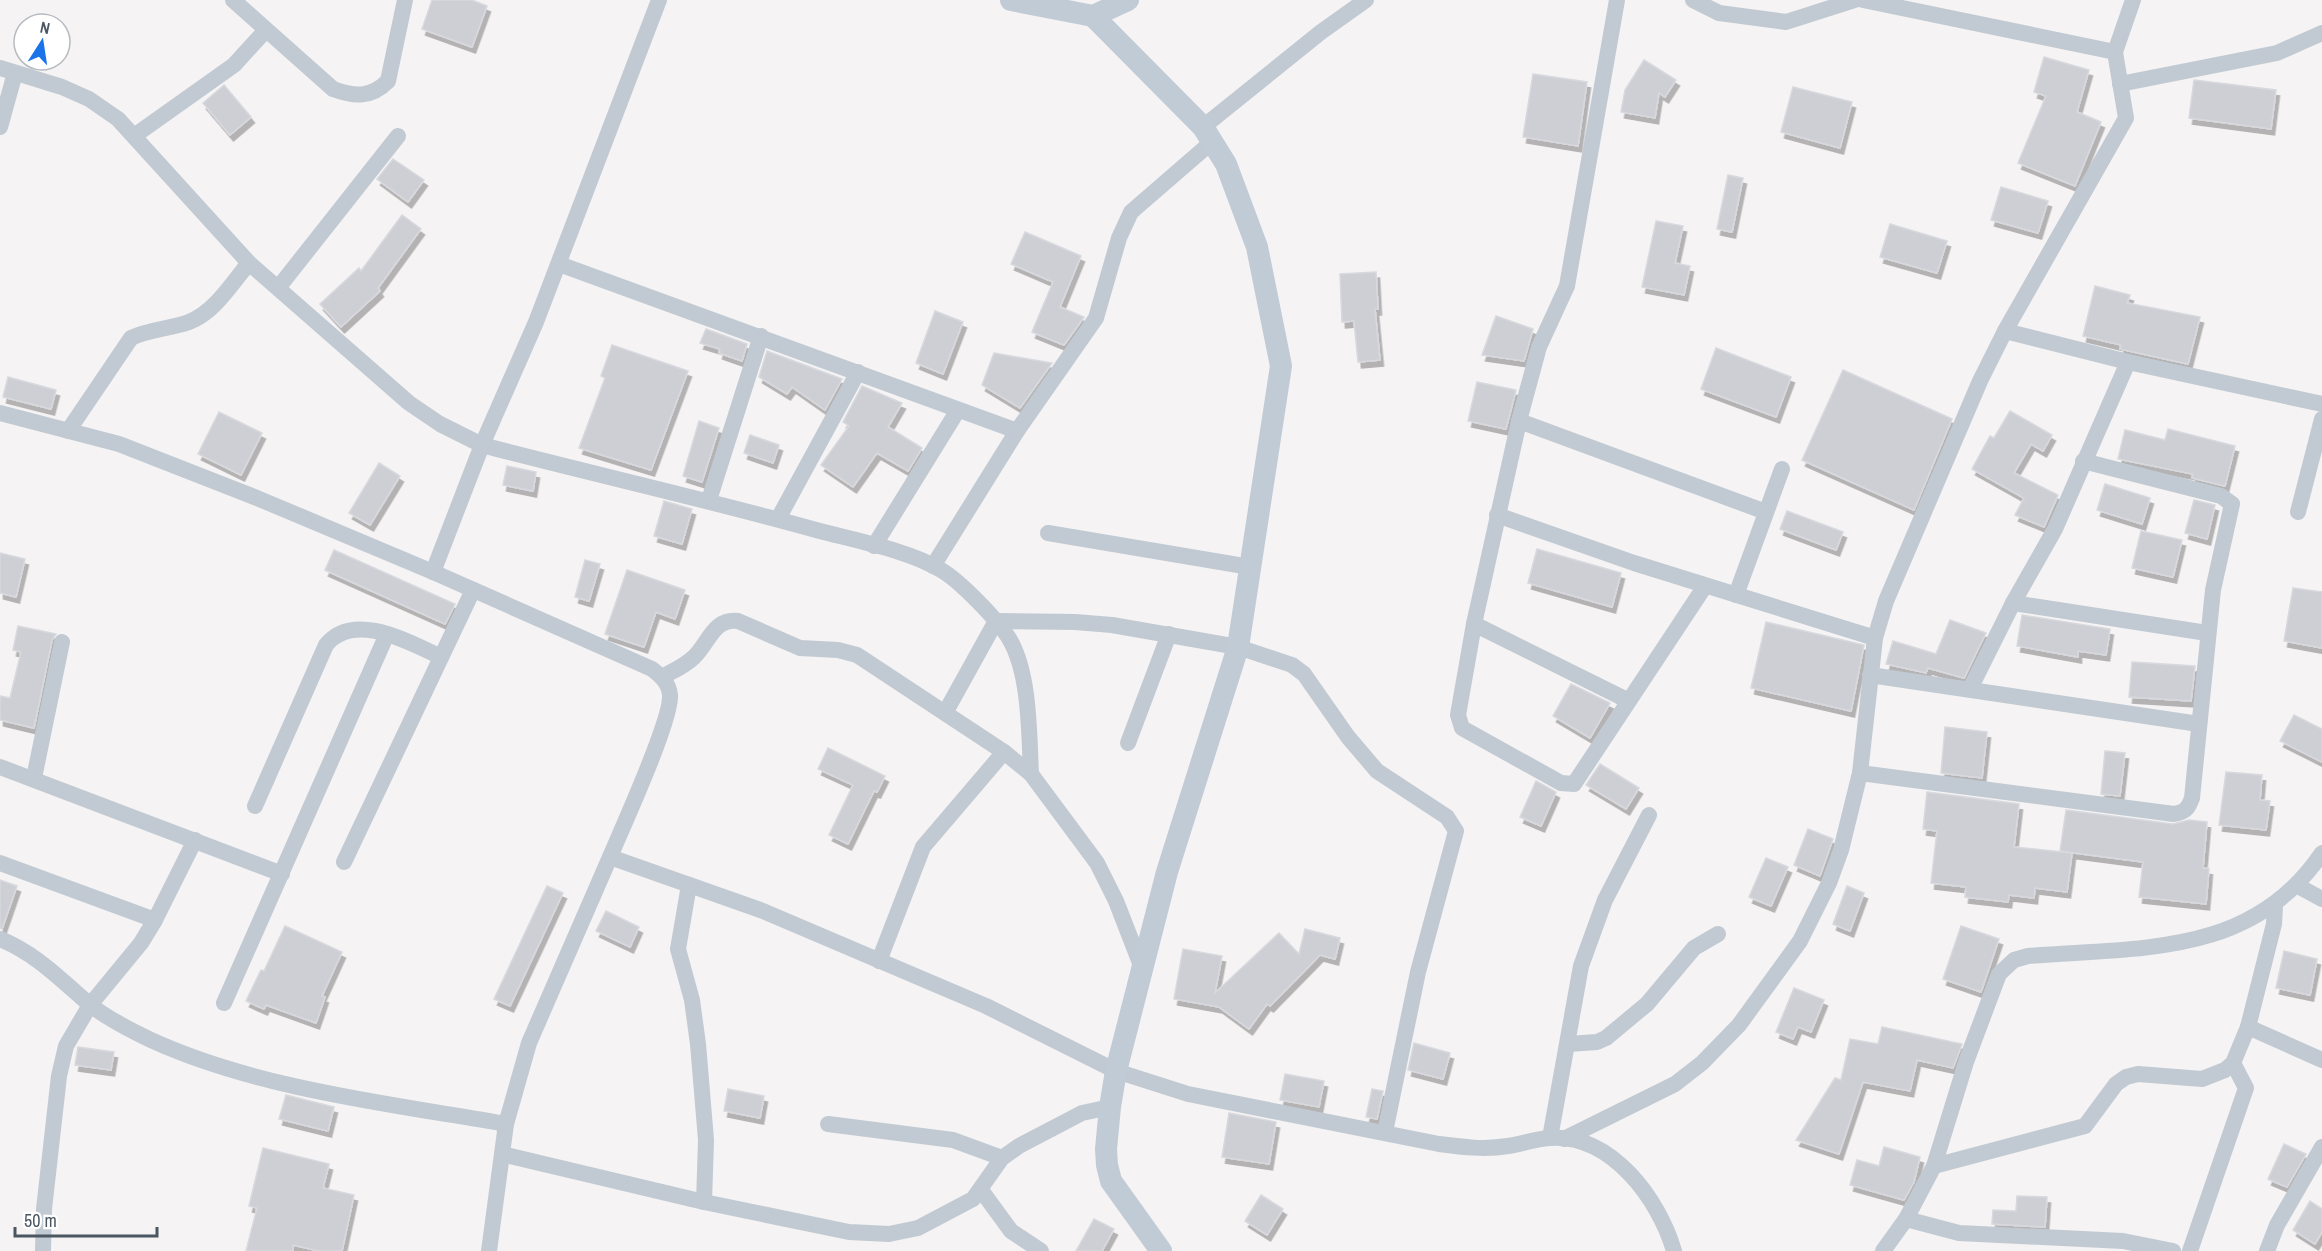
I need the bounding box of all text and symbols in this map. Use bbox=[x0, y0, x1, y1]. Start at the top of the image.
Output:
north arrow bbox=[12, 12, 72, 72]
text: N bbox=[38, 16, 52, 39]
scale bar bbox=[15, 1200, 158, 1238]
text: 50 m bbox=[24, 1208, 57, 1233]

